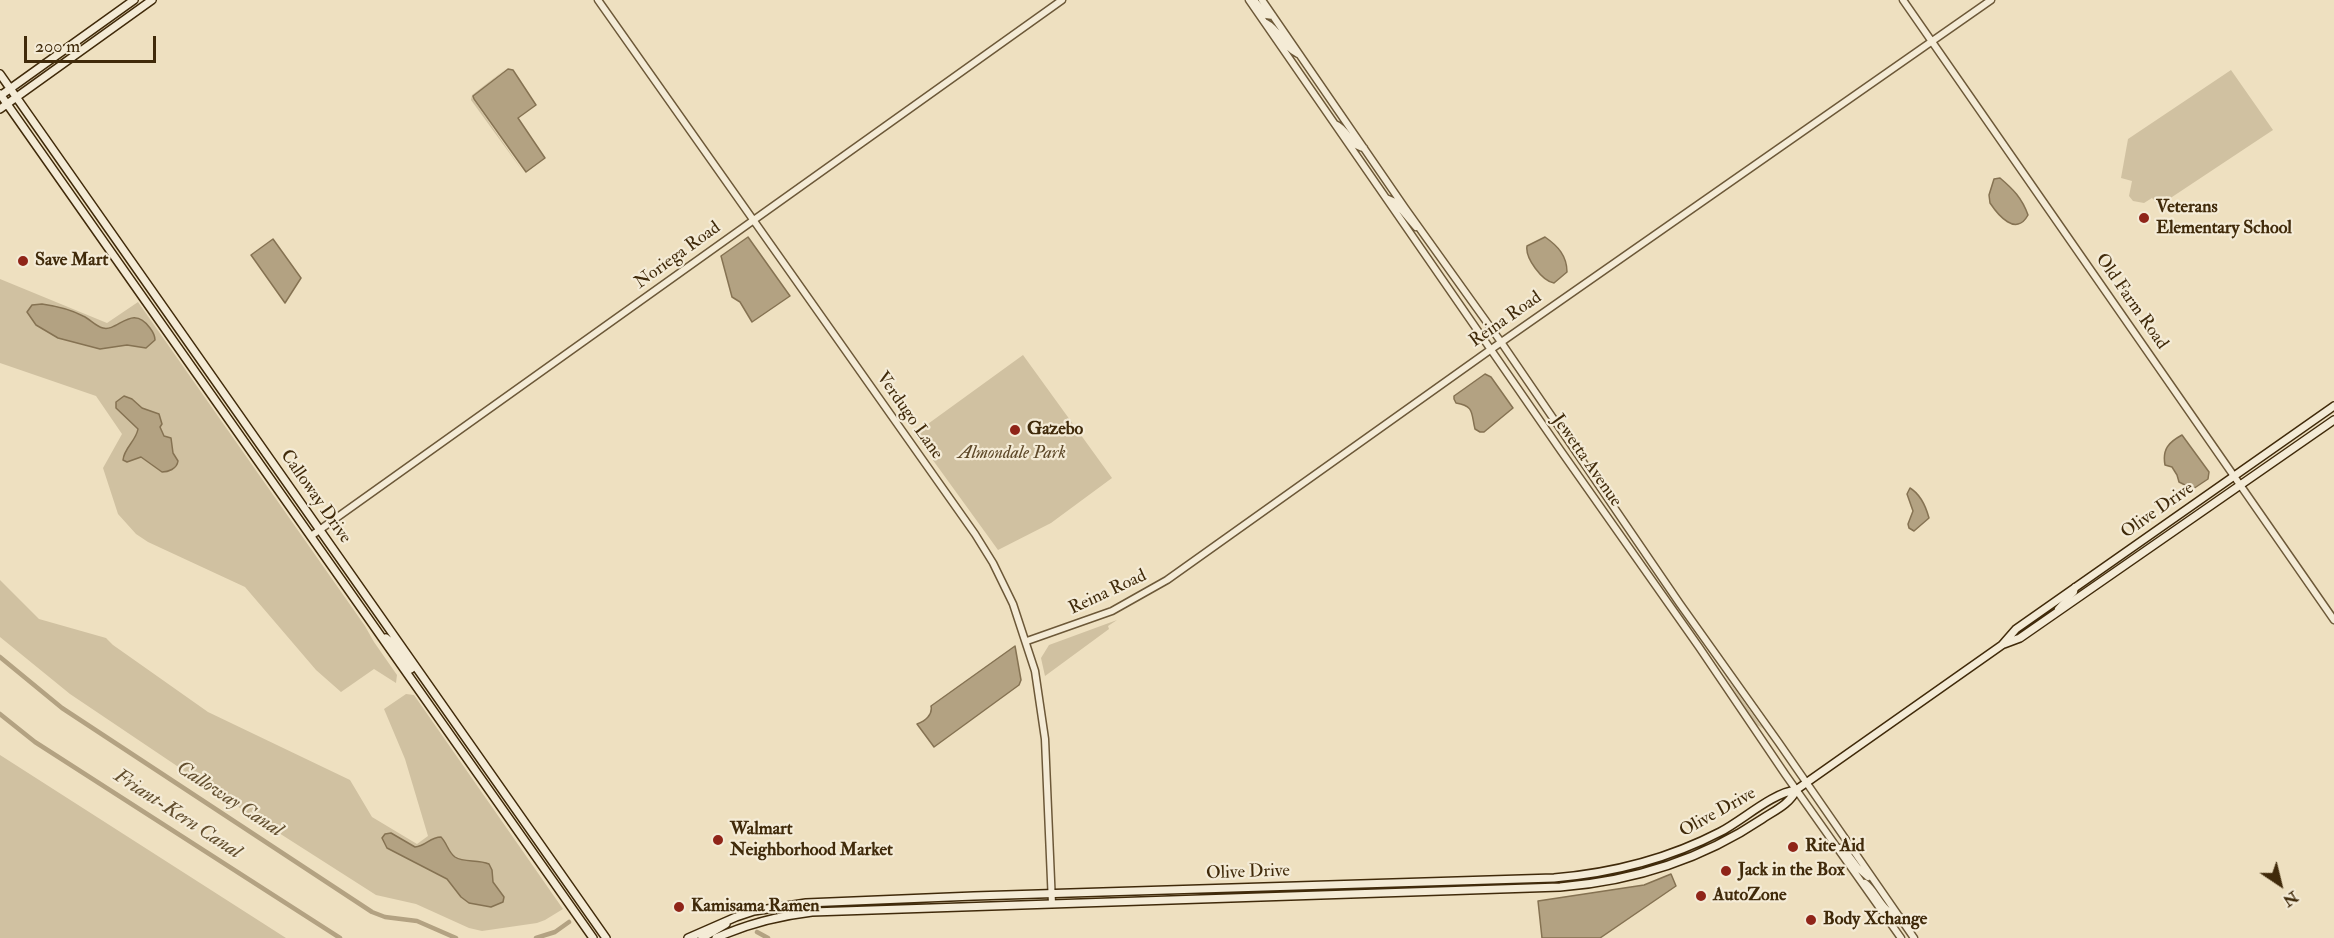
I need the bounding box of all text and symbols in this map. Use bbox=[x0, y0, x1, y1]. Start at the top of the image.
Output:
scale bar bbox=[27, 24, 159, 62]
text: 200 m bbox=[35, 35, 80, 58]
place label: Veterans Elementary School bbox=[2156, 197, 2292, 240]
marker: Veterans Elementary School bbox=[2137, 211, 2151, 225]
street label: Noriega Road bbox=[631, 218, 725, 294]
place label: Save Mart bbox=[35, 250, 108, 272]
street label: Old Farm Road bbox=[2090, 250, 2172, 354]
marker: Save Mart bbox=[16, 254, 30, 268]
street label: Reina Road bbox=[1466, 287, 1546, 353]
street label: Verdugo Lane bbox=[871, 368, 947, 464]
street label: Jewetta Avenue bbox=[1546, 411, 1626, 511]
place label: Gazebo bbox=[1027, 419, 1083, 441]
marker: Gazebo bbox=[1008, 423, 1022, 437]
park label: Almondale Park bbox=[958, 443, 1066, 465]
street label: Calloway Drive bbox=[275, 446, 355, 548]
street label: Olive Drive bbox=[2117, 478, 2199, 544]
street label: Reina Road bbox=[1066, 566, 1150, 620]
water label: Calloway Canal bbox=[171, 757, 287, 843]
water label: Friant-Kern Canal bbox=[109, 765, 245, 865]
street label: Olive Drive bbox=[1676, 783, 1760, 843]
place label: Walmart Neighborhood Market bbox=[730, 819, 893, 862]
marker: Walmart Neighborhood Market bbox=[711, 833, 725, 847]
place label: Rite Aid bbox=[1805, 836, 1865, 858]
marker: Rite Aid bbox=[1786, 840, 1800, 854]
north arrow bbox=[2250, 854, 2310, 914]
place label: Jack in the Box bbox=[1738, 860, 1845, 882]
street label: Olive Drive bbox=[1206, 861, 1290, 885]
marker: Jack in the Box bbox=[1719, 864, 1733, 878]
place label: AutoZone bbox=[1713, 885, 1787, 907]
text: N bbox=[2279, 886, 2302, 911]
marker: AutoZone bbox=[1694, 889, 1708, 903]
place label: Kamisama Ramen bbox=[691, 896, 819, 918]
marker: Kamisama Ramen bbox=[672, 900, 686, 914]
place label: Body Xchange bbox=[1823, 909, 1927, 931]
marker: Body Xchange bbox=[1804, 913, 1818, 927]

